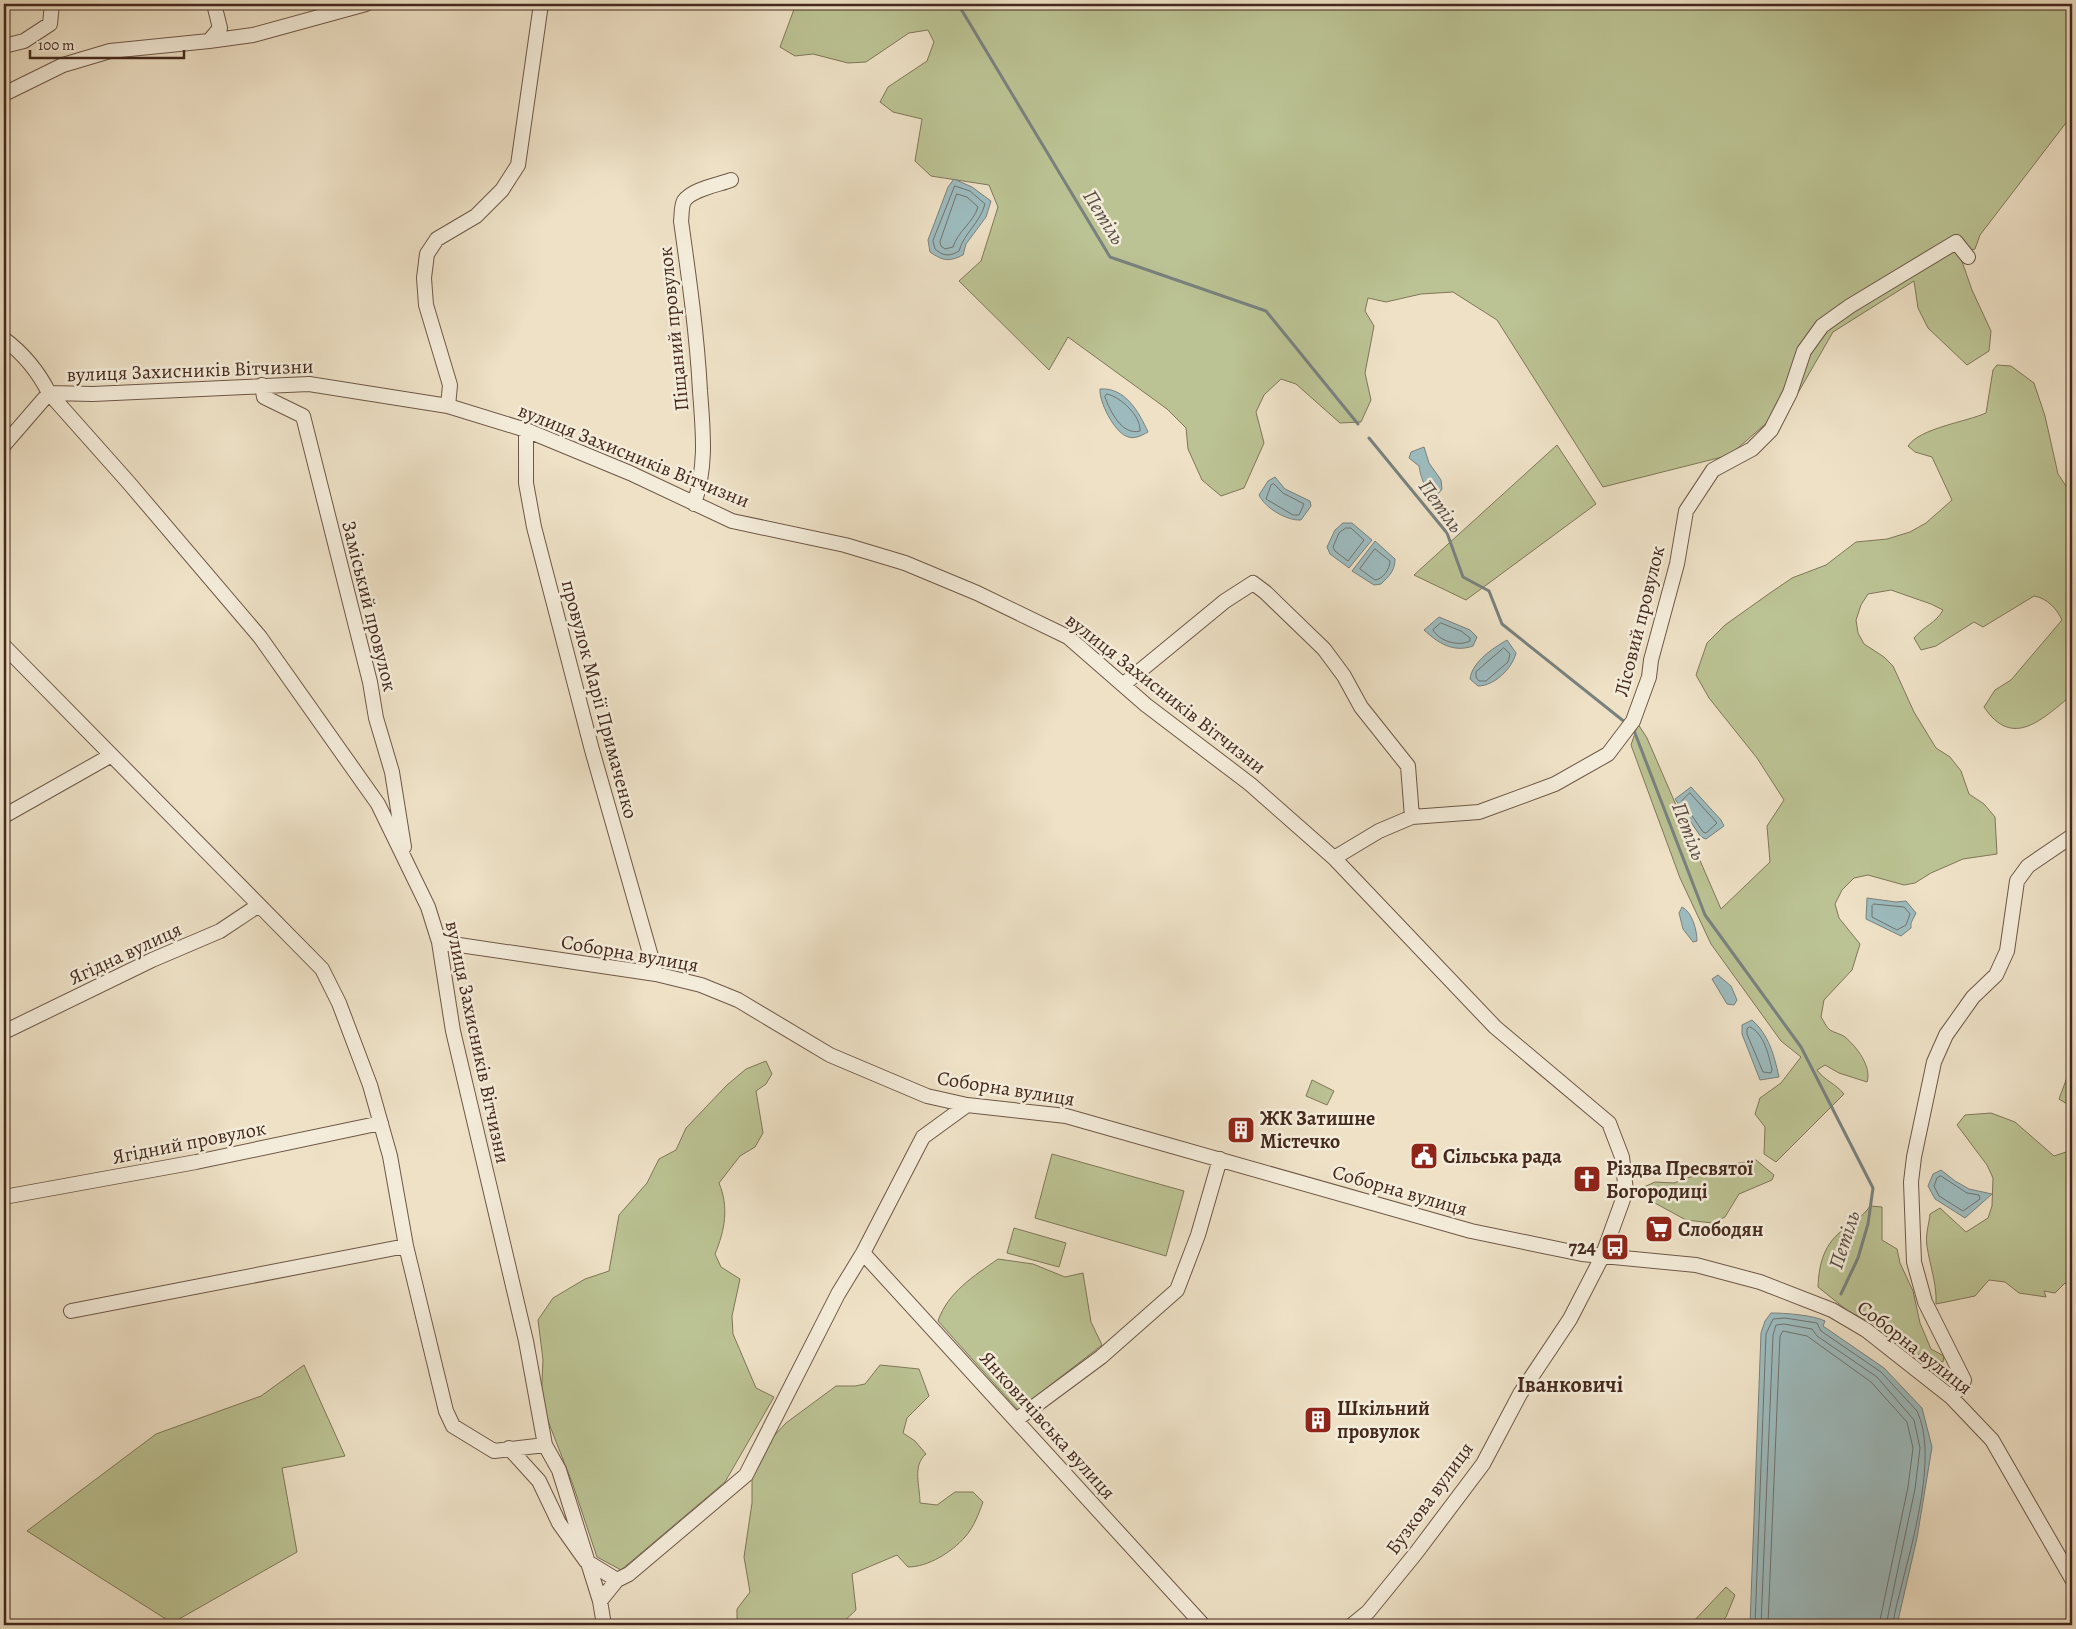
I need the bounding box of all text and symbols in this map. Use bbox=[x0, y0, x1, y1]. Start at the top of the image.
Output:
scale bar bbox=[30, 28, 184, 60]
text: 100 m bbox=[38, 35, 75, 55]
water label: Петіль bbox=[1076, 184, 1132, 250]
street label: Піщаний провулок bbox=[651, 245, 696, 413]
street label: вулиця Захисників Вітчизни bbox=[66, 353, 314, 388]
street label: вулиця Захисників Вітчизни bbox=[514, 397, 754, 514]
water label: Петіль bbox=[1412, 474, 1470, 539]
street label: Заміський провулок bbox=[335, 518, 404, 694]
street label: Лісовий провулок bbox=[1608, 543, 1671, 700]
street label: провулок Марії Примаченко bbox=[555, 577, 644, 822]
street label: вулиця Захисників Вітчизни bbox=[1060, 607, 1271, 780]
water label: Петіль bbox=[1665, 798, 1713, 864]
street label: Ягідна вулиця bbox=[64, 916, 186, 991]
street label: вулиця Захисників Вітчизни bbox=[439, 918, 516, 1166]
street label: Соборна вулиця bbox=[559, 928, 701, 979]
street label: Соборна вулиця bbox=[935, 1064, 1077, 1113]
place label: ЖК Затишне Містечко bbox=[1260, 1105, 1375, 1155]
street label: Ягідний провулок bbox=[110, 1114, 268, 1171]
building icon: ЖК Затишне Містечко bbox=[1226, 1115, 1256, 1145]
public building icon: Cільська рада bbox=[1409, 1141, 1439, 1171]
place label: Cільська рада bbox=[1443, 1143, 1562, 1170]
place label: Різдва Пресвятої Богородиці bbox=[1606, 1155, 1753, 1205]
street label: Соборна вулиця bbox=[1329, 1158, 1470, 1223]
church icon: Різдва Пресвятої Богородиці bbox=[1572, 1164, 1602, 1194]
water label: Петіль bbox=[1821, 1207, 1867, 1273]
supermarket icon: Слободян bbox=[1644, 1214, 1674, 1244]
place label: Слободян bbox=[1678, 1216, 1764, 1243]
bus stop icon: 724 bbox=[1600, 1232, 1630, 1262]
place label: 724 bbox=[1568, 1234, 1597, 1261]
street label: Соборна вулиця bbox=[1852, 1294, 1978, 1401]
street label: Янковичівська вулиця bbox=[974, 1345, 1122, 1505]
district label: Іванковичі bbox=[1517, 1370, 1623, 1400]
place label: Шкільний провулок bbox=[1337, 1395, 1430, 1445]
building icon: Шкільний провулок bbox=[1303, 1405, 1333, 1435]
street label: Бузкова вулиця bbox=[1379, 1436, 1480, 1560]

